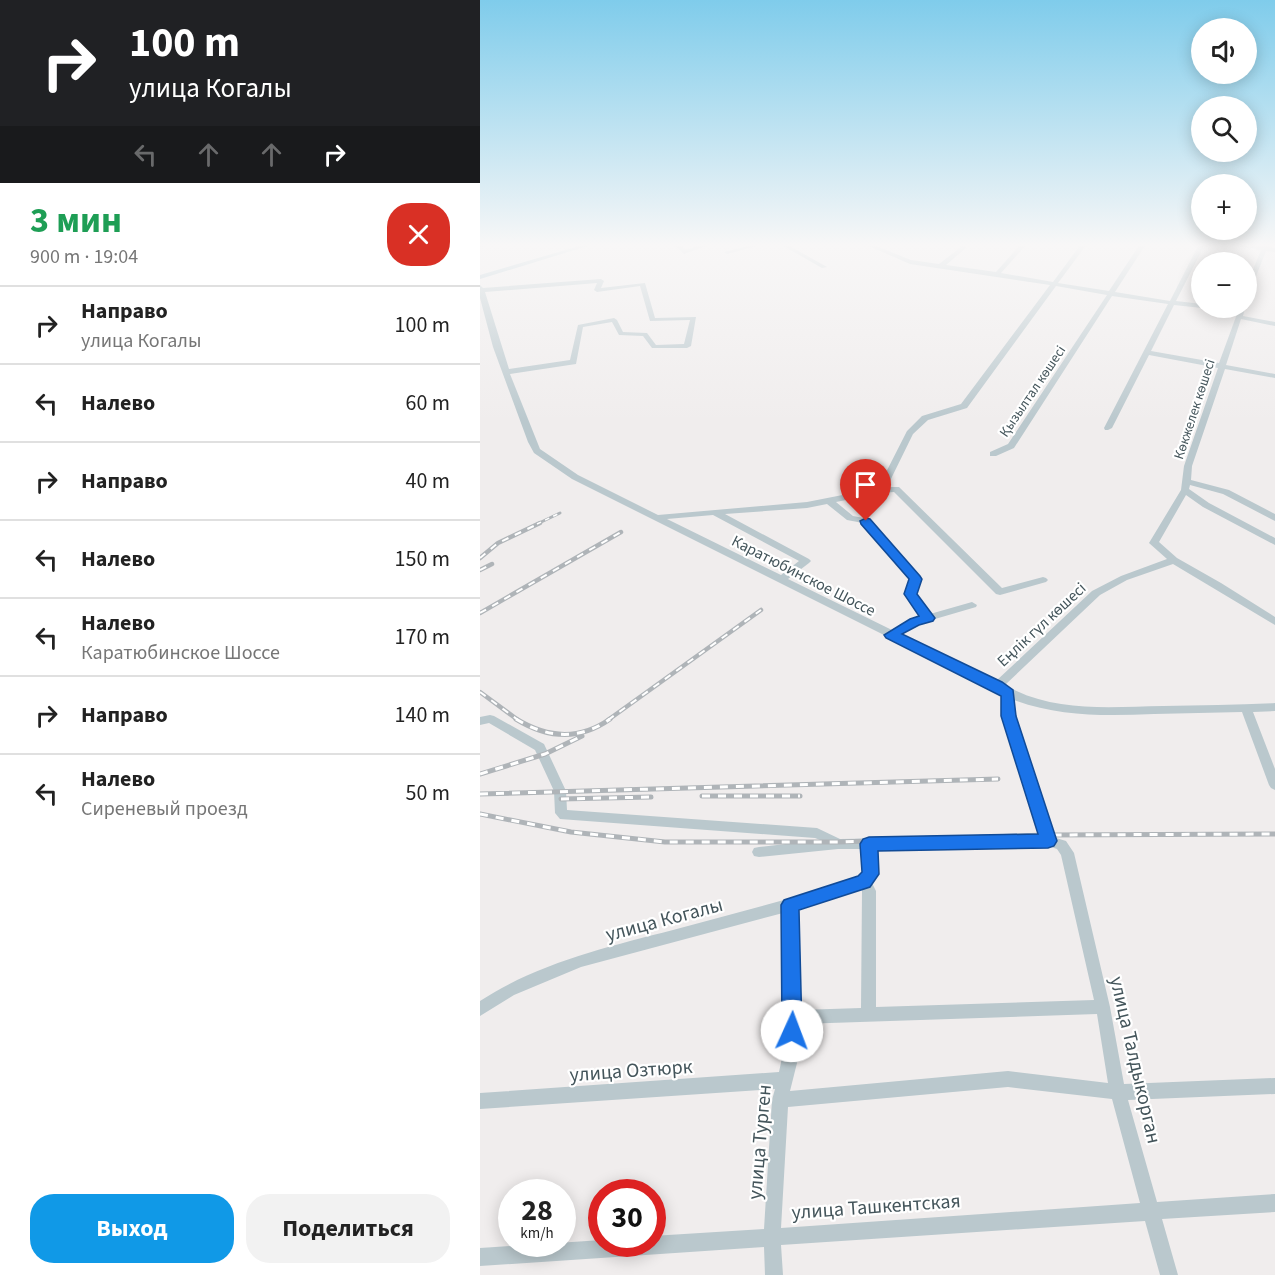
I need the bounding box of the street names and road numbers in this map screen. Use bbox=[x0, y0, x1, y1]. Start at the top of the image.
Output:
street label: Қызылтал көшесі bbox=[995, 342, 1071, 441]
street label: Көкжелек көшесі bbox=[1169, 357, 1221, 462]
street label: Каратюбинское Шоссе bbox=[728, 530, 879, 622]
street label: Еңлік гүл көшесі bbox=[992, 578, 1091, 672]
street label: улица Когалы bbox=[602, 891, 726, 949]
street label: улица Талдыкорган bbox=[1102, 974, 1168, 1147]
street label: улица Озтюрк bbox=[569, 1053, 694, 1089]
street label: улица Турген bbox=[741, 1083, 779, 1201]
street label: улица Ташкентская bbox=[791, 1187, 962, 1227]

